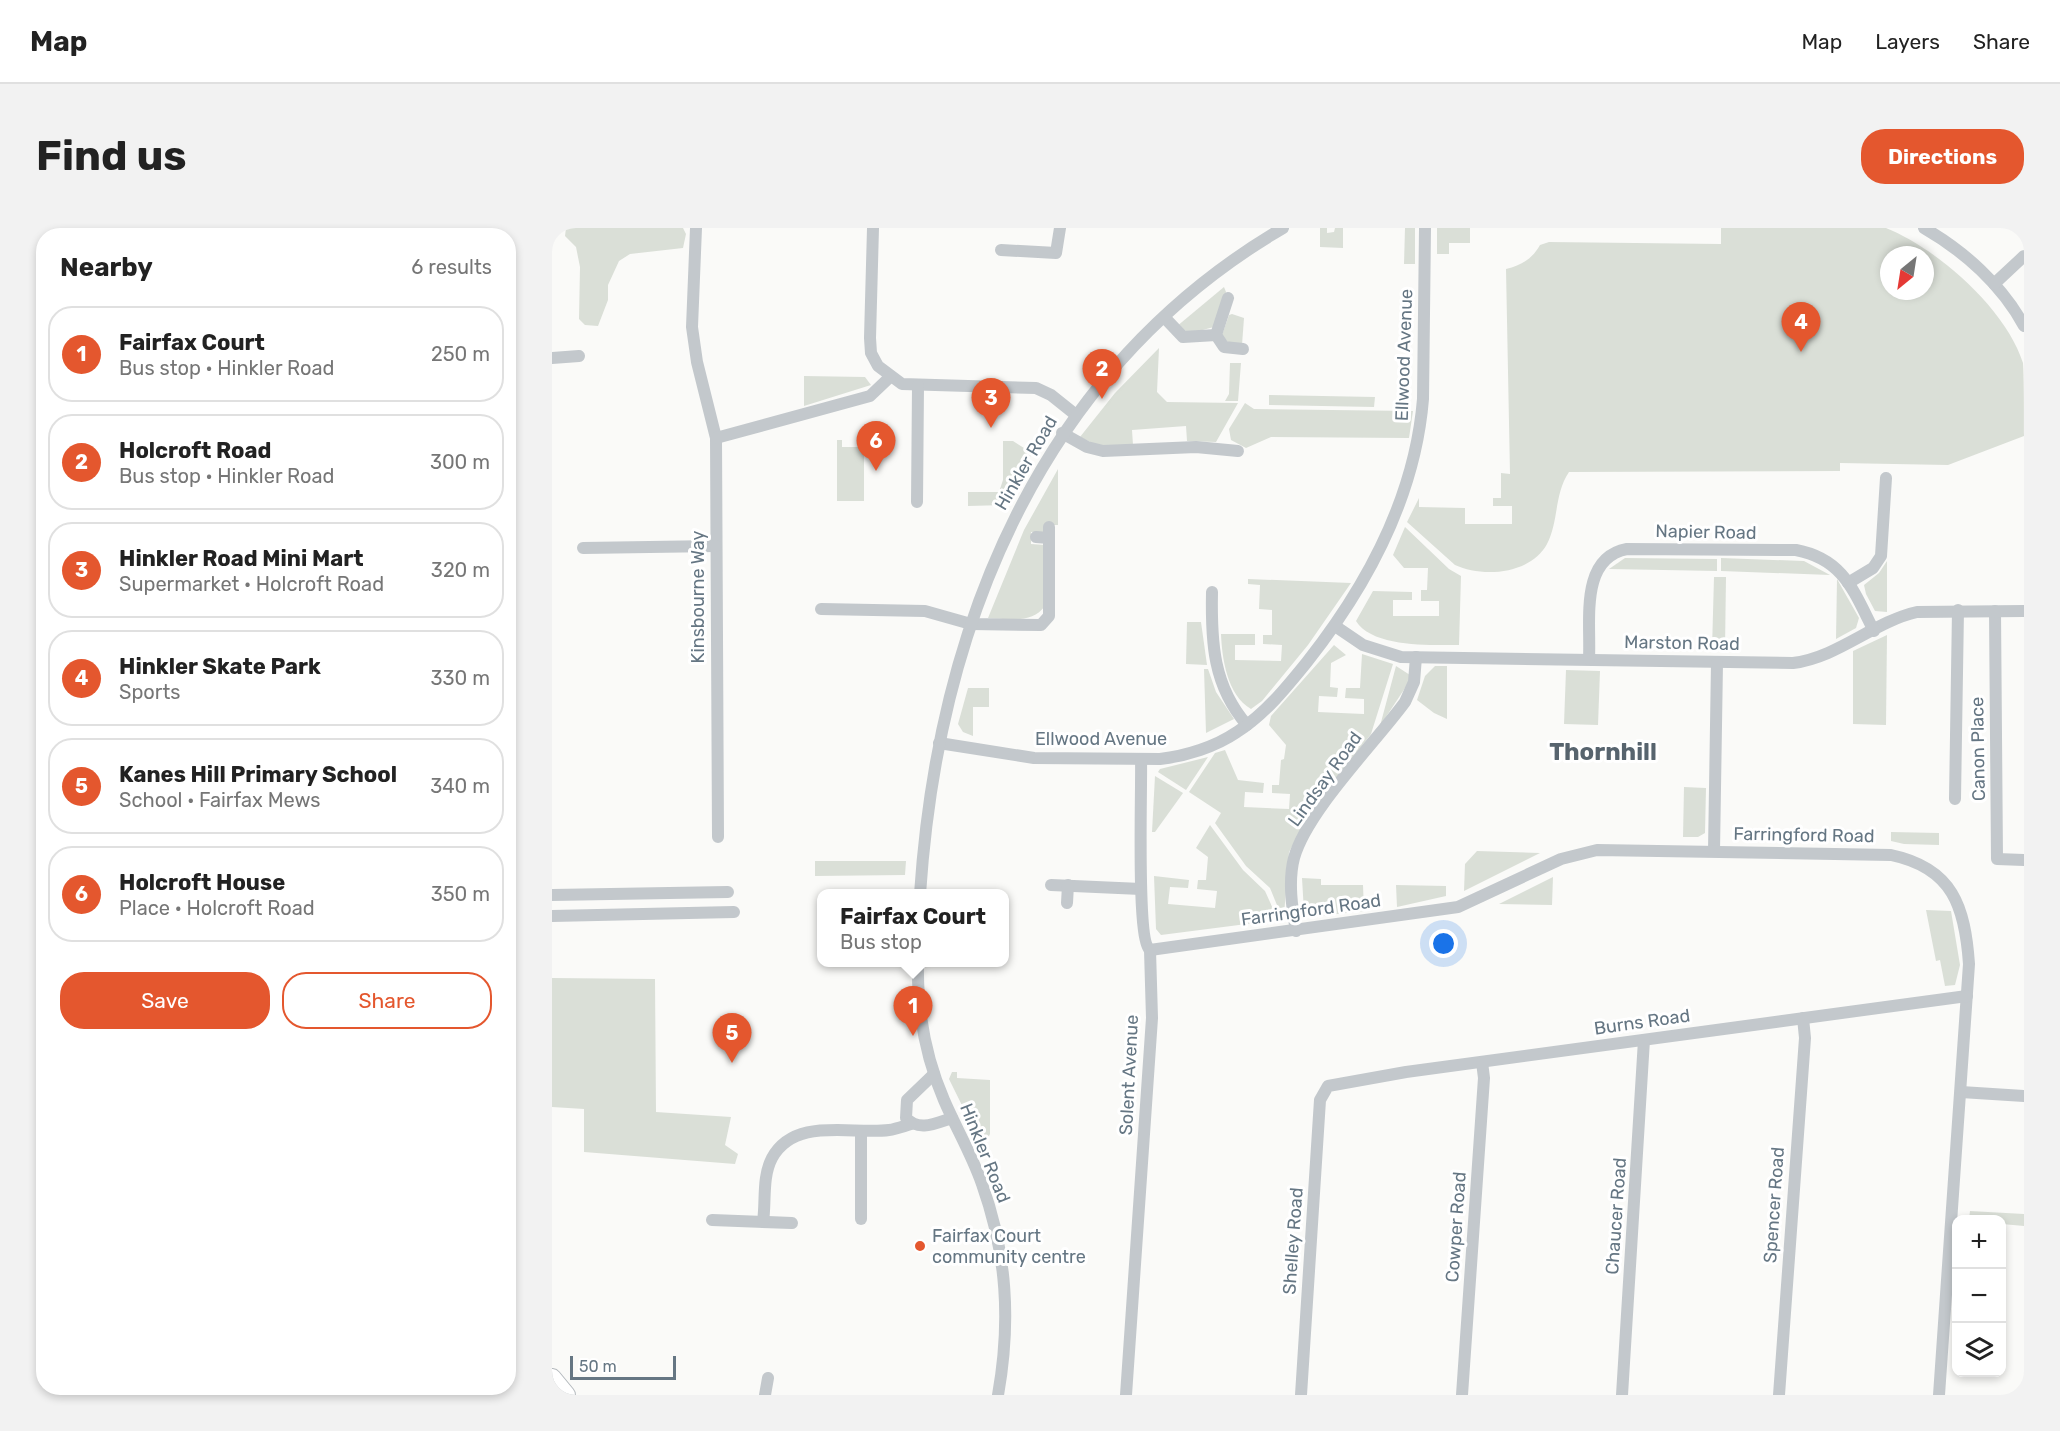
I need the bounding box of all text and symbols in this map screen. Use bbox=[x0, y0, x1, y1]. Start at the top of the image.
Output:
text: Map bbox=[30, 25, 87, 58]
text: Map bbox=[1801, 29, 1842, 54]
text: Layers bbox=[1875, 29, 1940, 54]
text: Share bbox=[1973, 29, 2030, 54]
button: Directions bbox=[1861, 129, 2024, 184]
text: Find us bbox=[36, 131, 187, 181]
north arrow bbox=[1880, 246, 1934, 300]
text: Nearby bbox=[60, 252, 153, 283]
text: 6 results bbox=[411, 255, 492, 279]
street label: Ellwood Avenue bbox=[1391, 289, 1417, 421]
pin: 4 bbox=[1782, 302, 1820, 352]
text: Fairfax Court bbox=[119, 329, 265, 356]
text: 1 bbox=[77, 342, 86, 366]
text: 250 m bbox=[431, 342, 490, 366]
pin: 2 bbox=[1082, 350, 1122, 399]
text: Bus stop · Hinkler Road bbox=[119, 356, 334, 380]
pin: 3 bbox=[972, 378, 1010, 428]
street label: Hinkler Road bbox=[990, 412, 1062, 514]
pin: 6 bbox=[856, 422, 896, 471]
text: Holcroft Road bbox=[119, 437, 271, 464]
text: 2 bbox=[75, 450, 88, 474]
text: 300 m bbox=[430, 450, 490, 474]
text: Bus stop · Hinkler Road bbox=[119, 464, 334, 488]
street label: Napier Road bbox=[1655, 520, 1757, 544]
street label: Kinsbourne Way bbox=[687, 531, 709, 663]
text: Hinkler Road Mini Mart bbox=[119, 545, 363, 572]
text: 3 bbox=[75, 558, 88, 582]
text: 320 m bbox=[431, 558, 490, 582]
text: Supermarket · Holcroft Road bbox=[119, 572, 384, 596]
street label: Marston Road bbox=[1624, 631, 1740, 655]
text: Hinkler Skate Park bbox=[119, 653, 321, 680]
text: 4 bbox=[75, 666, 88, 690]
text: 330 m bbox=[431, 666, 490, 690]
text: Sports bbox=[119, 680, 180, 704]
street label: Canon Place bbox=[1966, 697, 1990, 801]
street label: Lindsay Road bbox=[1283, 727, 1367, 831]
street label: Ellwood Avenue bbox=[1035, 728, 1167, 750]
district label: Thornhill bbox=[1549, 738, 1657, 766]
text: Kanes Hill Primary School bbox=[119, 761, 397, 788]
text: 5 bbox=[75, 774, 88, 798]
text: 340 m bbox=[430, 774, 490, 798]
text: School · Fairfax Mews bbox=[119, 788, 321, 812]
street label: Farringford Road bbox=[1733, 823, 1875, 847]
text: Holcroft House bbox=[119, 869, 285, 896]
text: 6 bbox=[75, 882, 88, 906]
text: 350 m bbox=[431, 882, 490, 906]
popup bbox=[817, 889, 1009, 967]
street label: Farringford Road bbox=[1240, 889, 1382, 931]
text: Place · Holcroft Road bbox=[119, 896, 315, 920]
text: Fairfax Court bbox=[840, 903, 986, 930]
your location bbox=[1429, 929, 1458, 958]
text: Bus stop bbox=[840, 930, 922, 954]
button: Save bbox=[60, 972, 270, 1029]
button: Share bbox=[282, 972, 492, 1029]
pin: 1 bbox=[894, 986, 932, 1036]
street label: Burns Road bbox=[1593, 1004, 1691, 1040]
pin: 5 bbox=[712, 1014, 752, 1063]
street label: Solent Avenue bbox=[1115, 1014, 1143, 1136]
street label: Hinkler Road bbox=[955, 1100, 1015, 1206]
street label: Spencer Road bbox=[1759, 1146, 1789, 1264]
street label: Chaucer Road bbox=[1601, 1157, 1631, 1275]
street label: Cowper Road bbox=[1441, 1171, 1471, 1283]
street label: Shelley Road bbox=[1278, 1187, 1308, 1295]
map controls bbox=[1952, 1215, 2006, 1377]
button: + bbox=[1952, 1215, 2006, 1269]
place label: Fairfax Court community centre bbox=[932, 1225, 1086, 1268]
marker: Fairfax Court community centre bbox=[913, 1239, 927, 1253]
button: − bbox=[1952, 1269, 2006, 1323]
button: layers bbox=[1952, 1323, 2006, 1377]
scale bar bbox=[570, 1353, 676, 1380]
text: 50 m bbox=[579, 1357, 617, 1376]

